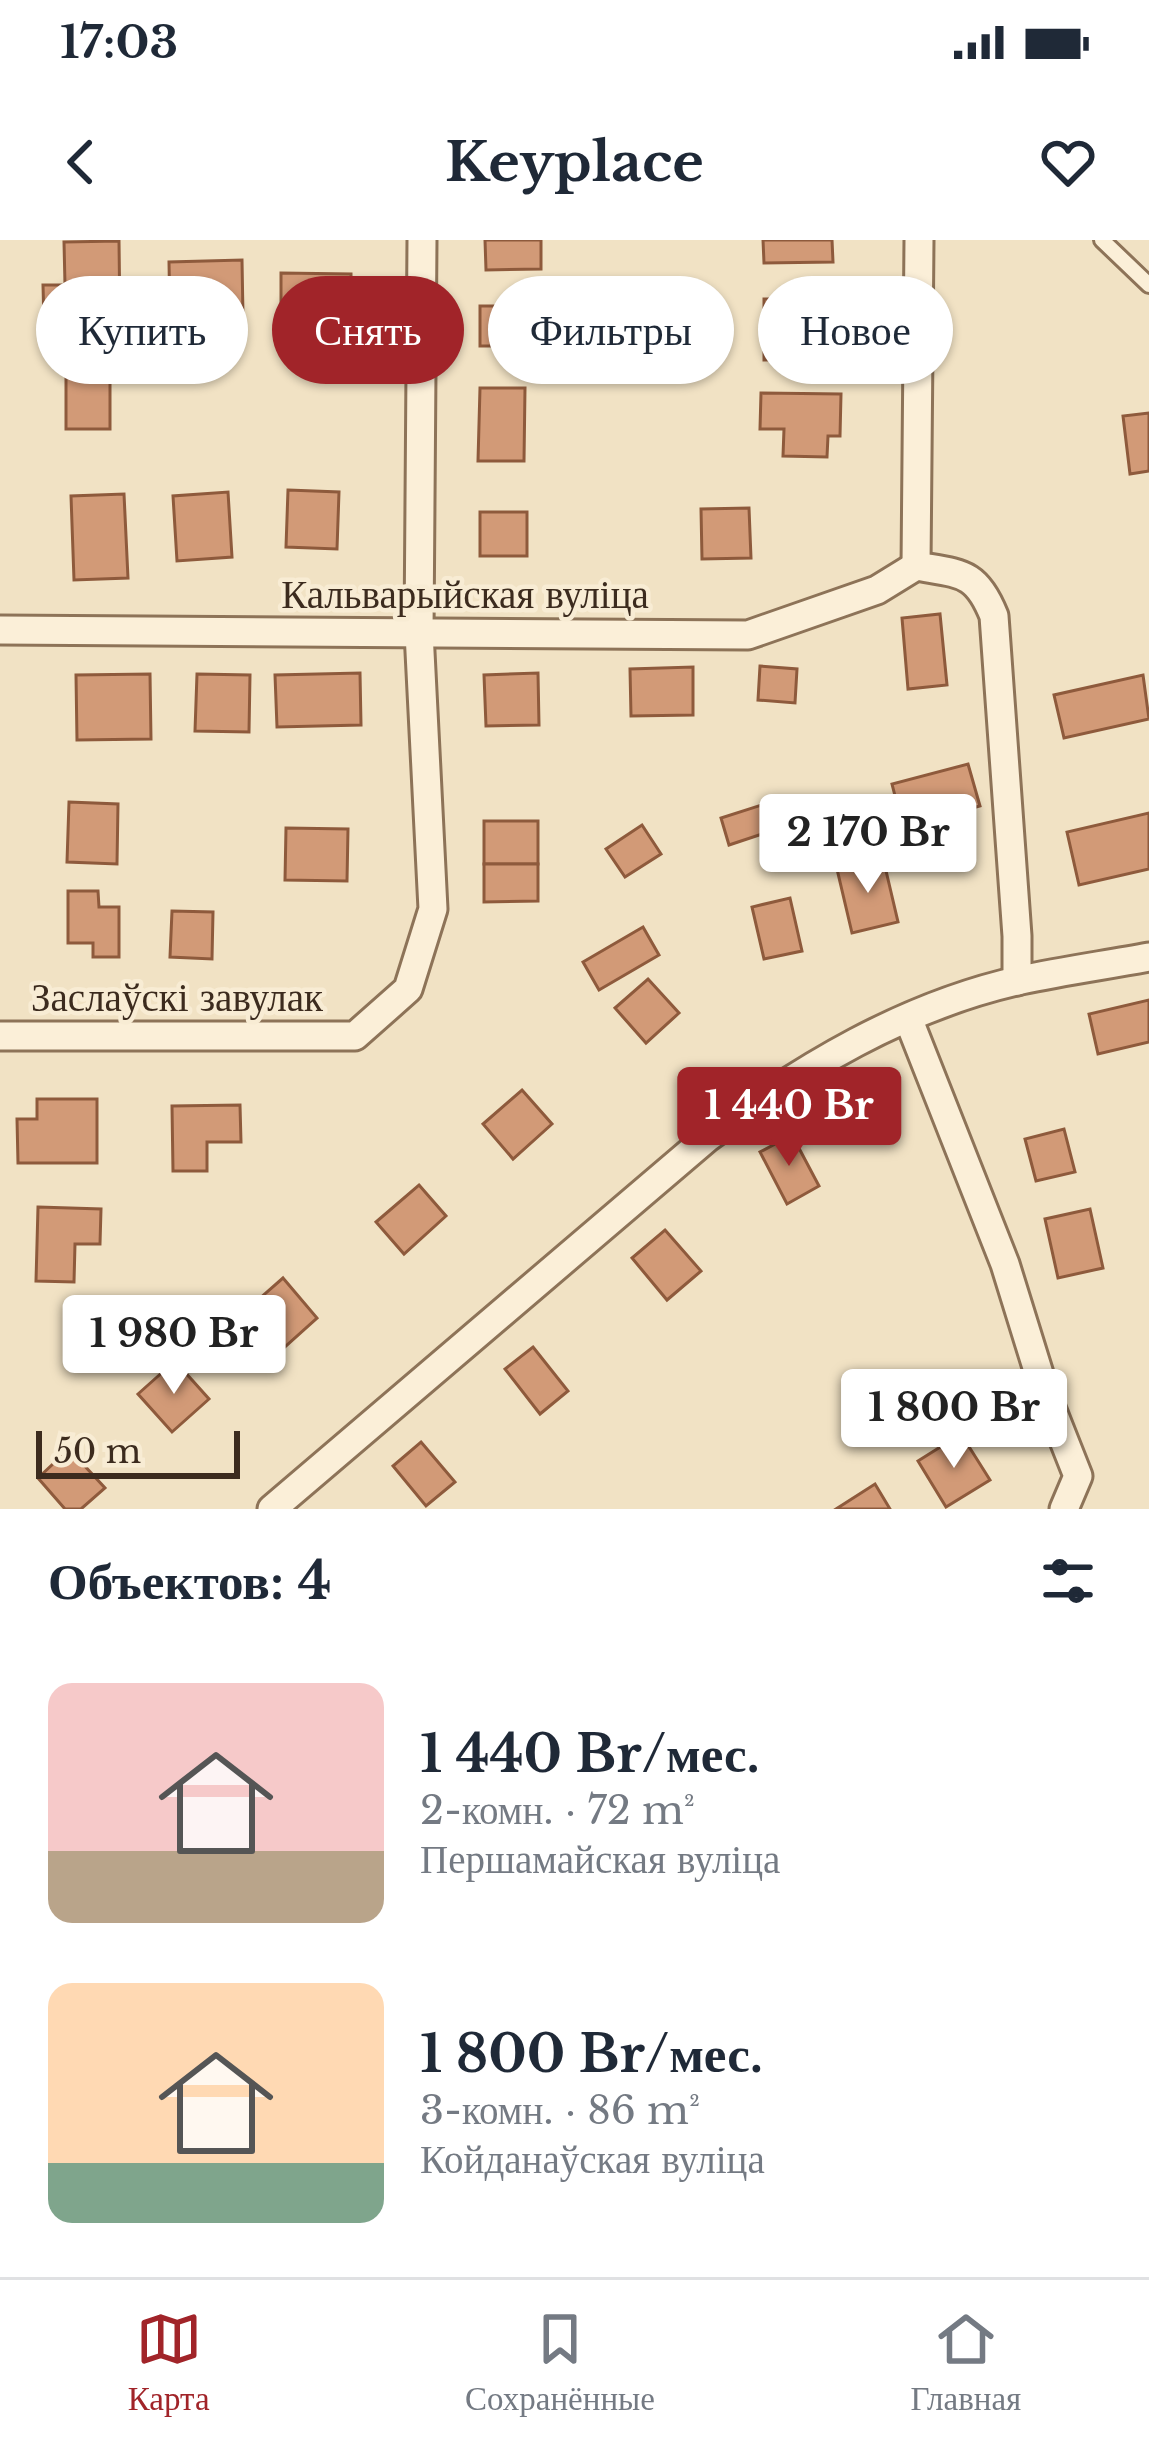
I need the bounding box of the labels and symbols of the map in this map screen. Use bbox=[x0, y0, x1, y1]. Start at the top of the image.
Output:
street label: Кальварыйская вуліца bbox=[281, 570, 649, 619]
pin: 2 170 Br bbox=[744, 794, 992, 896]
street label: Заслаўскі завулак bbox=[31, 973, 323, 1022]
pin: 1 440 Br bbox=[665, 1067, 913, 1169]
pin: 1 980 Br bbox=[50, 1295, 298, 1397]
pin: 1 800 Br bbox=[830, 1369, 1078, 1471]
scale bar bbox=[36, 1425, 240, 1478]

